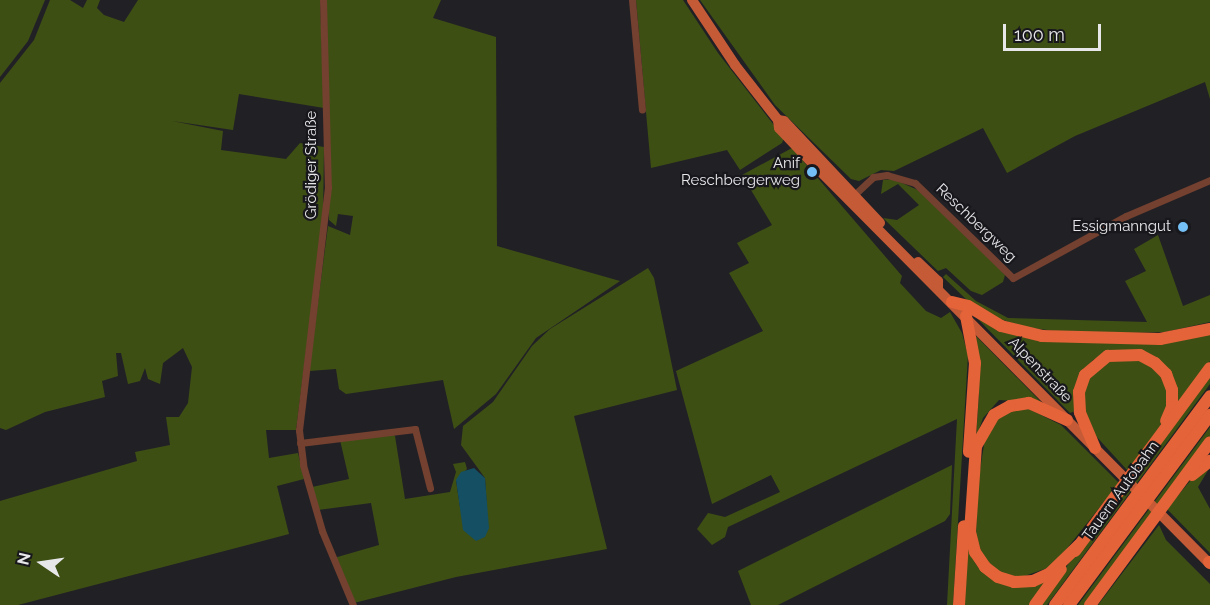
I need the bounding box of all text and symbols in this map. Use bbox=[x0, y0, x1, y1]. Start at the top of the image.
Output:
scale bar bbox=[1006, 12, 1104, 50]
text: 100 m bbox=[1014, 24, 1065, 45]
street label: Grödiger Straße bbox=[303, 111, 321, 219]
place label: Anif Reschbergerweg bbox=[681, 154, 800, 189]
marker: Anif Reschbergerweg bbox=[805, 165, 819, 179]
street label: Reschbergweg bbox=[932, 180, 1020, 266]
place label: Essigmanngut bbox=[1072, 218, 1171, 236]
marker: Essigmanngut bbox=[1176, 220, 1190, 234]
street label: Alpenstraße bbox=[1004, 334, 1076, 406]
street label: Tauern Autobahn bbox=[1079, 438, 1163, 544]
north arrow bbox=[12, 533, 72, 593]
text: N bbox=[13, 551, 35, 567]

